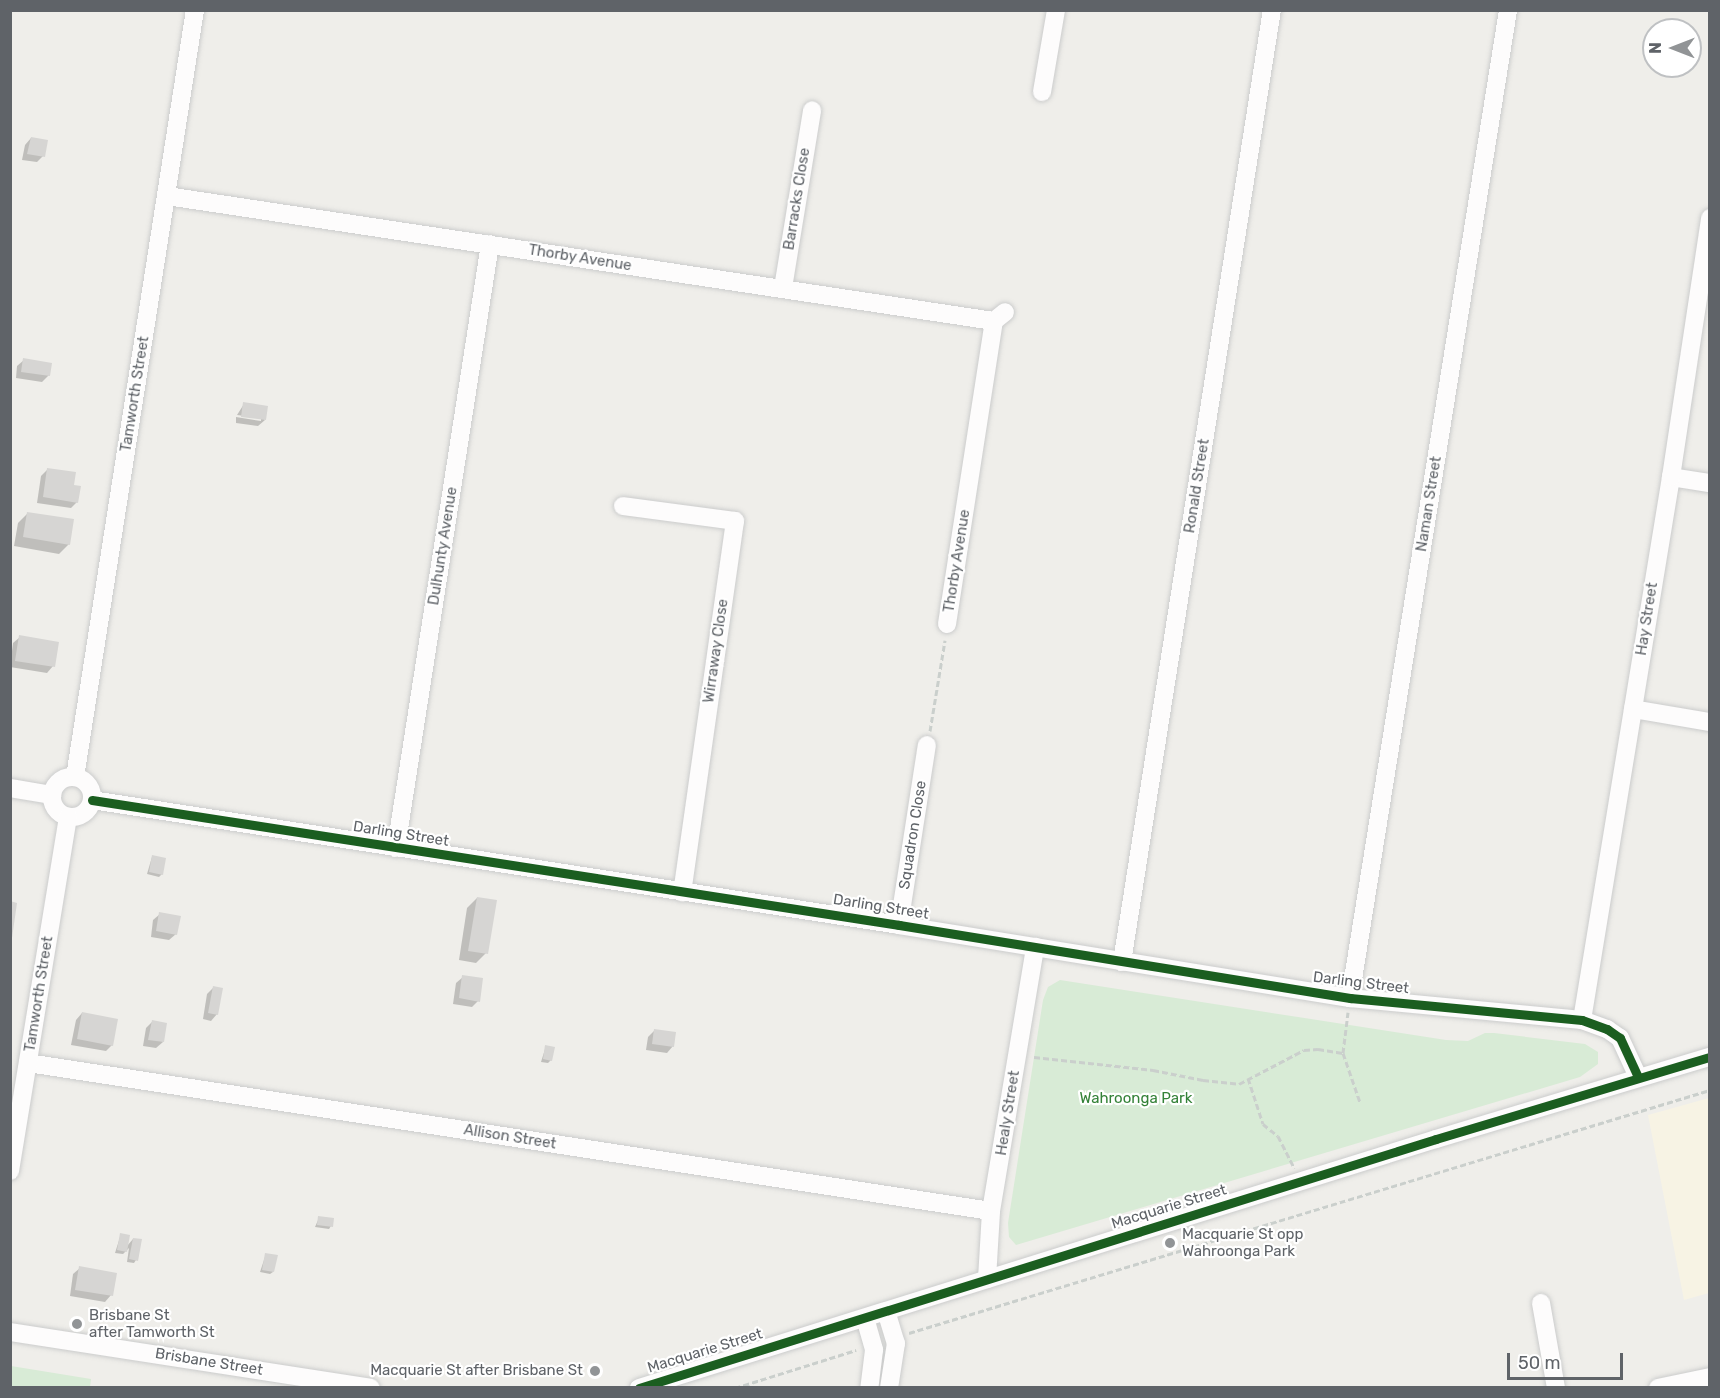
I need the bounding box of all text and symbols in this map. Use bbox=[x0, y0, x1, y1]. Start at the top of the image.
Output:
north arrow bbox=[1642, 18, 1702, 78]
text: N bbox=[1646, 42, 1665, 54]
street label: Barracks Close bbox=[780, 147, 814, 251]
street label: Thorby Avenue bbox=[527, 241, 633, 275]
street label: Tamworth Street bbox=[117, 335, 153, 453]
street label: Ronald Street bbox=[1181, 438, 1213, 534]
street label: Naman Street bbox=[1413, 455, 1445, 553]
street label: Dulhunty Avenue bbox=[425, 485, 461, 607]
street label: Thorby Avenue bbox=[940, 508, 974, 614]
street label: Hay Street bbox=[1632, 581, 1662, 657]
street label: Wirraway Close bbox=[700, 598, 732, 704]
street label: Squadron Close bbox=[896, 779, 930, 891]
street label: Darling Street bbox=[352, 818, 450, 850]
street label: Darling Street bbox=[832, 891, 930, 923]
street label: Tamworth Street bbox=[21, 935, 57, 1053]
street label: Darling Street bbox=[1312, 968, 1410, 998]
street label: Healy Street bbox=[992, 1069, 1024, 1157]
park label: Wahroonga Park bbox=[1079, 1090, 1193, 1108]
street label: Allison Street bbox=[462, 1121, 558, 1153]
street label: Macquarie Street bbox=[1109, 1181, 1229, 1233]
place label: Macquarie St opp Wahroonga Park bbox=[1182, 1225, 1303, 1260]
marker: Macquarie St opp Wahroonga Park bbox=[1163, 1236, 1177, 1250]
place label: Brisbane St after Tamworth St bbox=[89, 1306, 215, 1341]
marker: Brisbane St after Tamworth St bbox=[70, 1317, 84, 1331]
street label: Macquarie Street bbox=[645, 1325, 765, 1377]
scale bar bbox=[1510, 1341, 1626, 1379]
street label: Brisbane Street bbox=[154, 1345, 264, 1379]
text: 50 m bbox=[1518, 1352, 1561, 1374]
place label: Macquarie St after Brisbane St bbox=[370, 1362, 583, 1380]
marker: Macquarie St after Brisbane St bbox=[588, 1364, 602, 1378]

